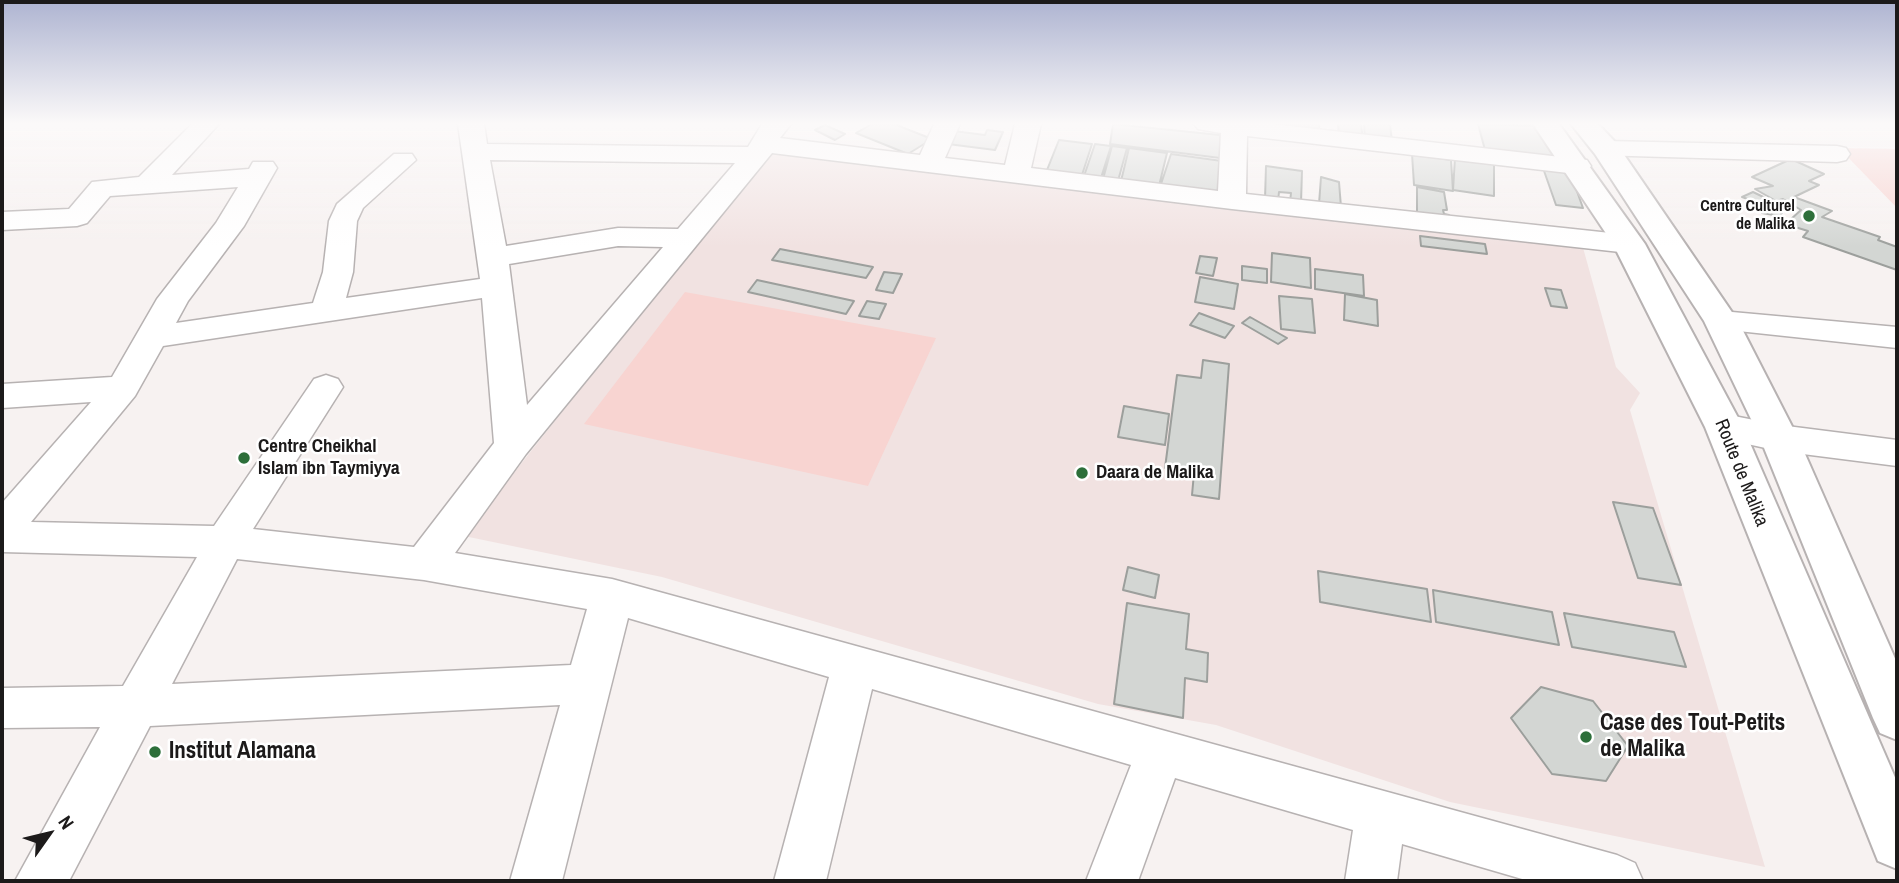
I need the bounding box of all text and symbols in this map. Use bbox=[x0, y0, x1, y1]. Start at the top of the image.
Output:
place label: Centre Culturel de Malika bbox=[1700, 197, 1795, 235]
marker: Centre Culturel de Malika bbox=[1801, 208, 1817, 224]
street label: Route de Malika bbox=[1709, 416, 1773, 530]
place label: Centre Cheikhal Islam ibn Taymiyya bbox=[258, 436, 400, 480]
marker: Centre Cheikhal Islam ibn Taymiyya bbox=[236, 450, 252, 466]
place label: Daara de Malika bbox=[1096, 462, 1214, 484]
marker: Daara de Malika bbox=[1074, 465, 1090, 481]
place label: Case des Tout-Petits de Malika bbox=[1600, 710, 1785, 764]
marker: Case des Tout-Petits de Malika bbox=[1578, 729, 1594, 745]
place label: Institut Alamana bbox=[169, 738, 316, 766]
marker: Institut Alamana bbox=[147, 744, 163, 760]
north arrow bbox=[14, 799, 84, 869]
text: N bbox=[52, 810, 80, 834]

